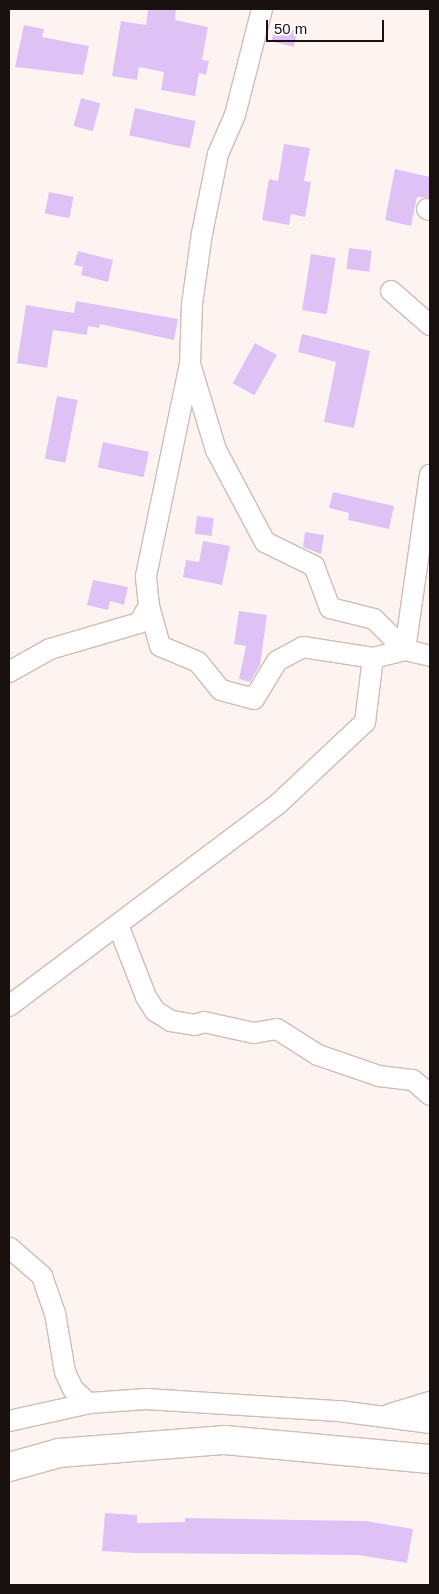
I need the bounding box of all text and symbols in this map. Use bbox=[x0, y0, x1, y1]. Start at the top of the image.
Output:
scale bar bbox=[269, 10, 386, 42]
text: 50 m bbox=[274, 20, 307, 37]

